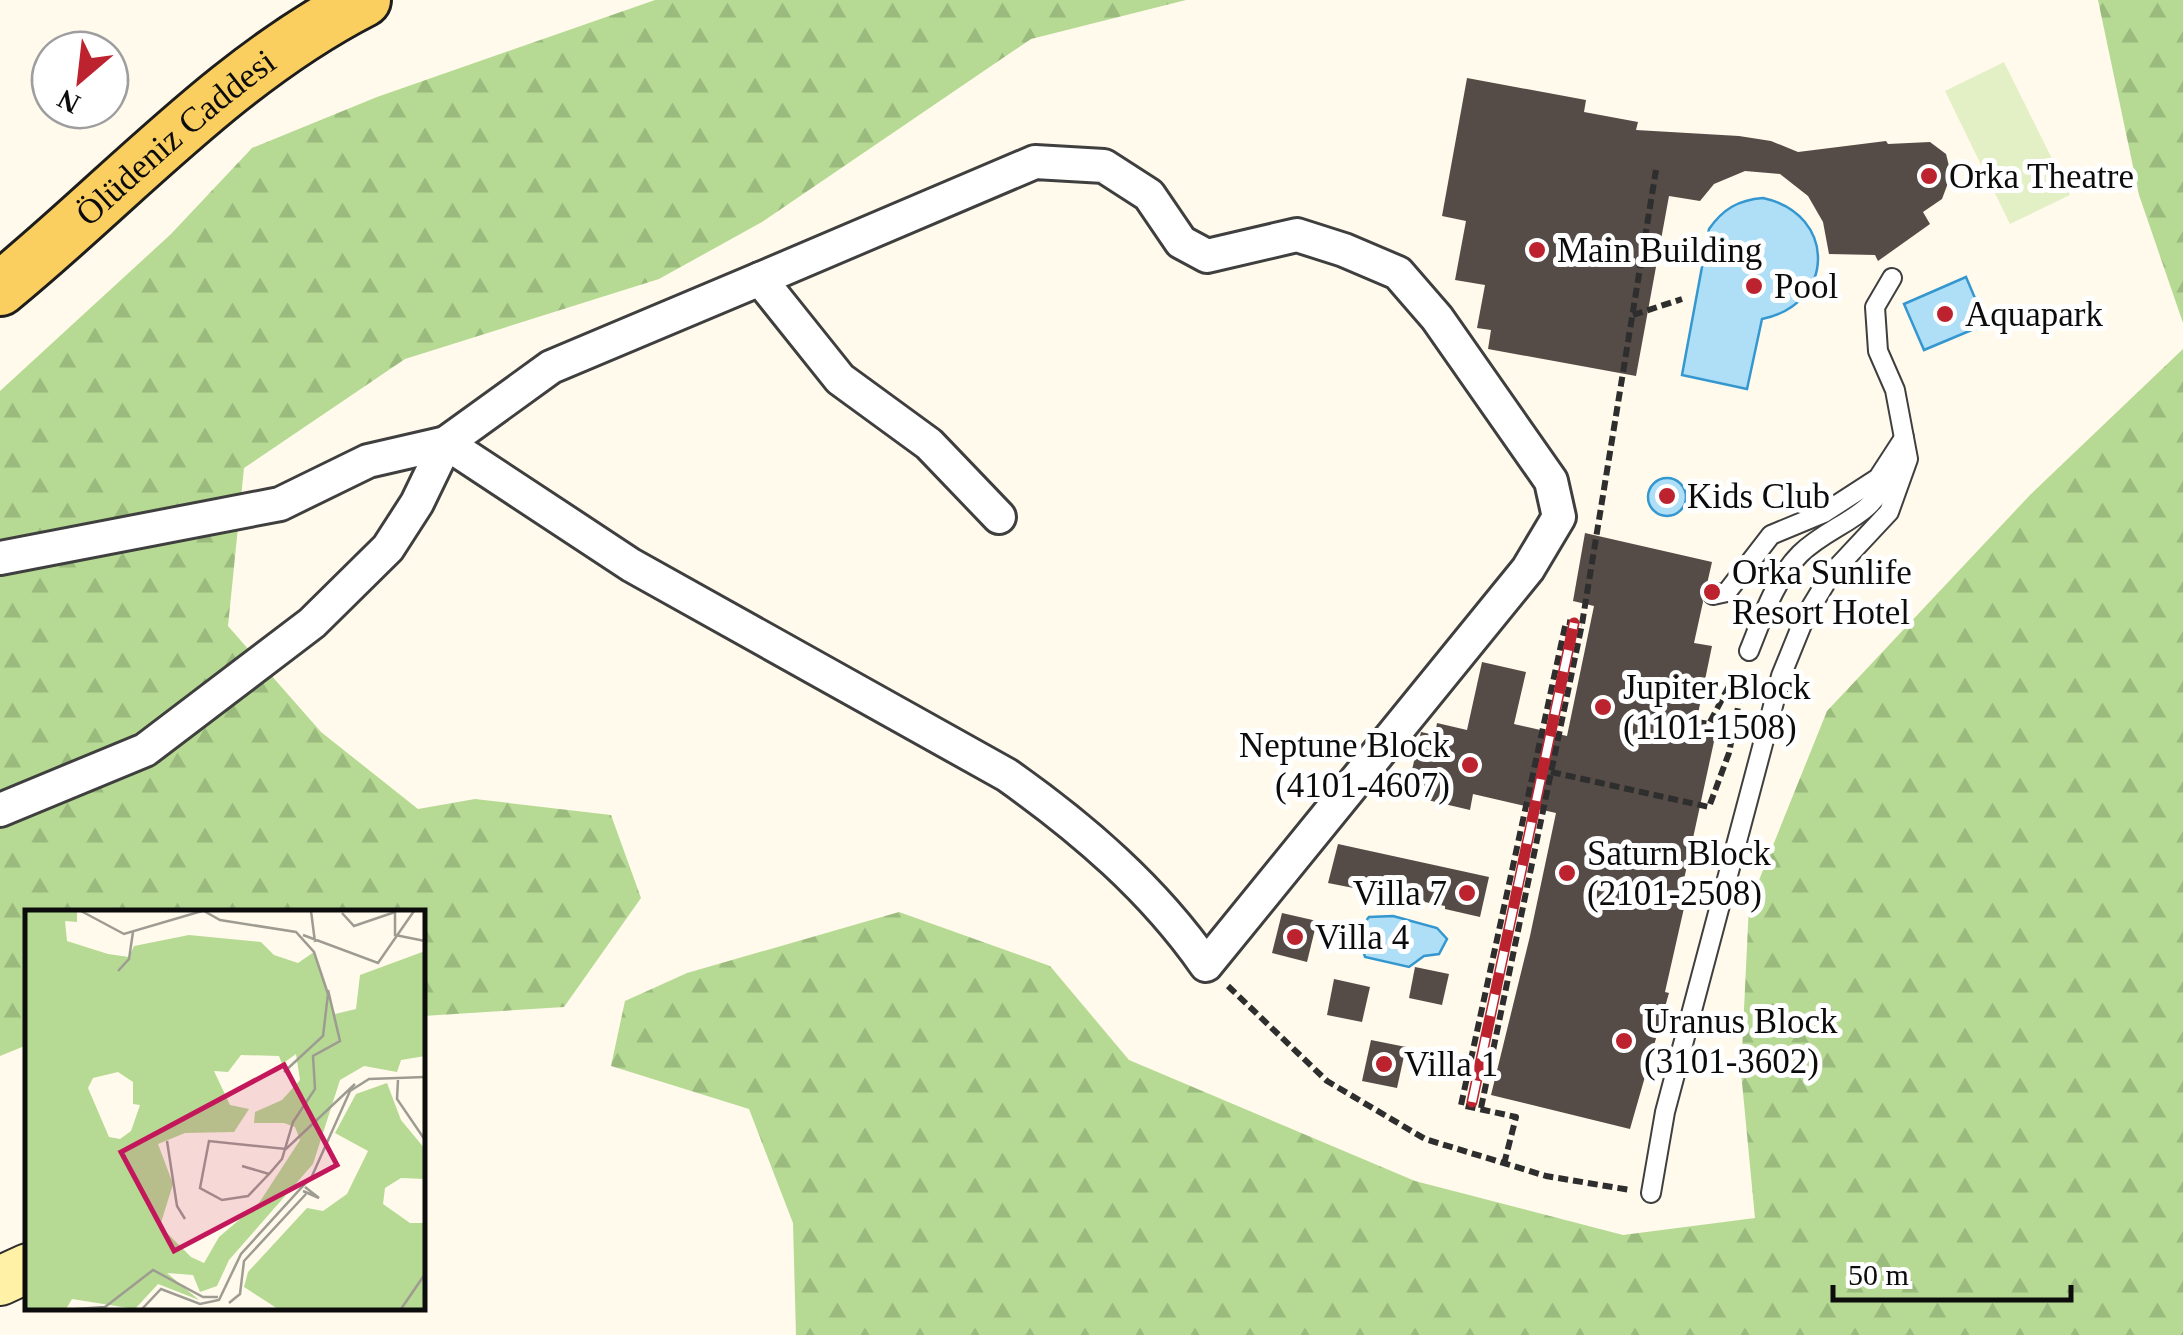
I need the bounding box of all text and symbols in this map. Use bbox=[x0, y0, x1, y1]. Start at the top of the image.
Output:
north arrow bbox=[30, 30, 130, 130]
street label: Ölüdeniz Caddesi bbox=[68, 41, 283, 233]
text: N bbox=[52, 83, 85, 120]
place label: Orka Theatre bbox=[1949, 157, 2134, 196]
marker: Orka Theatre bbox=[1918, 165, 1940, 187]
place label: Main Building bbox=[1557, 231, 1762, 270]
marker: Main Building bbox=[1526, 239, 1548, 261]
place label: Pool bbox=[1774, 267, 1838, 306]
marker: Pool bbox=[1743, 275, 1765, 297]
place label: Aquapark bbox=[1965, 295, 2104, 334]
marker: Aquapark bbox=[1934, 303, 1956, 325]
place label: Kids Club bbox=[1687, 477, 1830, 516]
marker: Kids Club bbox=[1656, 485, 1678, 507]
place label: Orka Sunlife Resort Hotel bbox=[1732, 553, 1912, 632]
marker: Orka Sunlife Resort Hotel bbox=[1701, 581, 1723, 603]
place label: Jupiter Block (1101-1508) bbox=[1623, 668, 1811, 747]
marker: Jupiter Block (1101-1508) bbox=[1592, 696, 1614, 718]
place label: Neptune Block (4101-4607) bbox=[1239, 726, 1450, 805]
marker: Neptune Block (4101-4607) bbox=[1459, 754, 1481, 776]
place label: Saturn Block (2101-2508) bbox=[1587, 834, 1771, 913]
marker: Saturn Block (2101-2508) bbox=[1556, 862, 1578, 884]
place label: Villa 7 bbox=[1353, 874, 1447, 913]
marker: Villa 7 bbox=[1456, 882, 1478, 904]
inset map bbox=[25, 910, 425, 1310]
place label: Villa 4 bbox=[1315, 918, 1409, 957]
marker: Villa 4 bbox=[1284, 926, 1306, 948]
place label: Uranus Block (3101-3602) bbox=[1644, 1002, 1838, 1081]
marker: Uranus Block (3101-3602) bbox=[1613, 1030, 1635, 1052]
place label: Villa 1 bbox=[1404, 1045, 1498, 1084]
marker: Villa 1 bbox=[1373, 1053, 1395, 1075]
scale bar bbox=[1833, 1240, 2070, 1302]
text: 50 m bbox=[1848, 1258, 1909, 1291]

